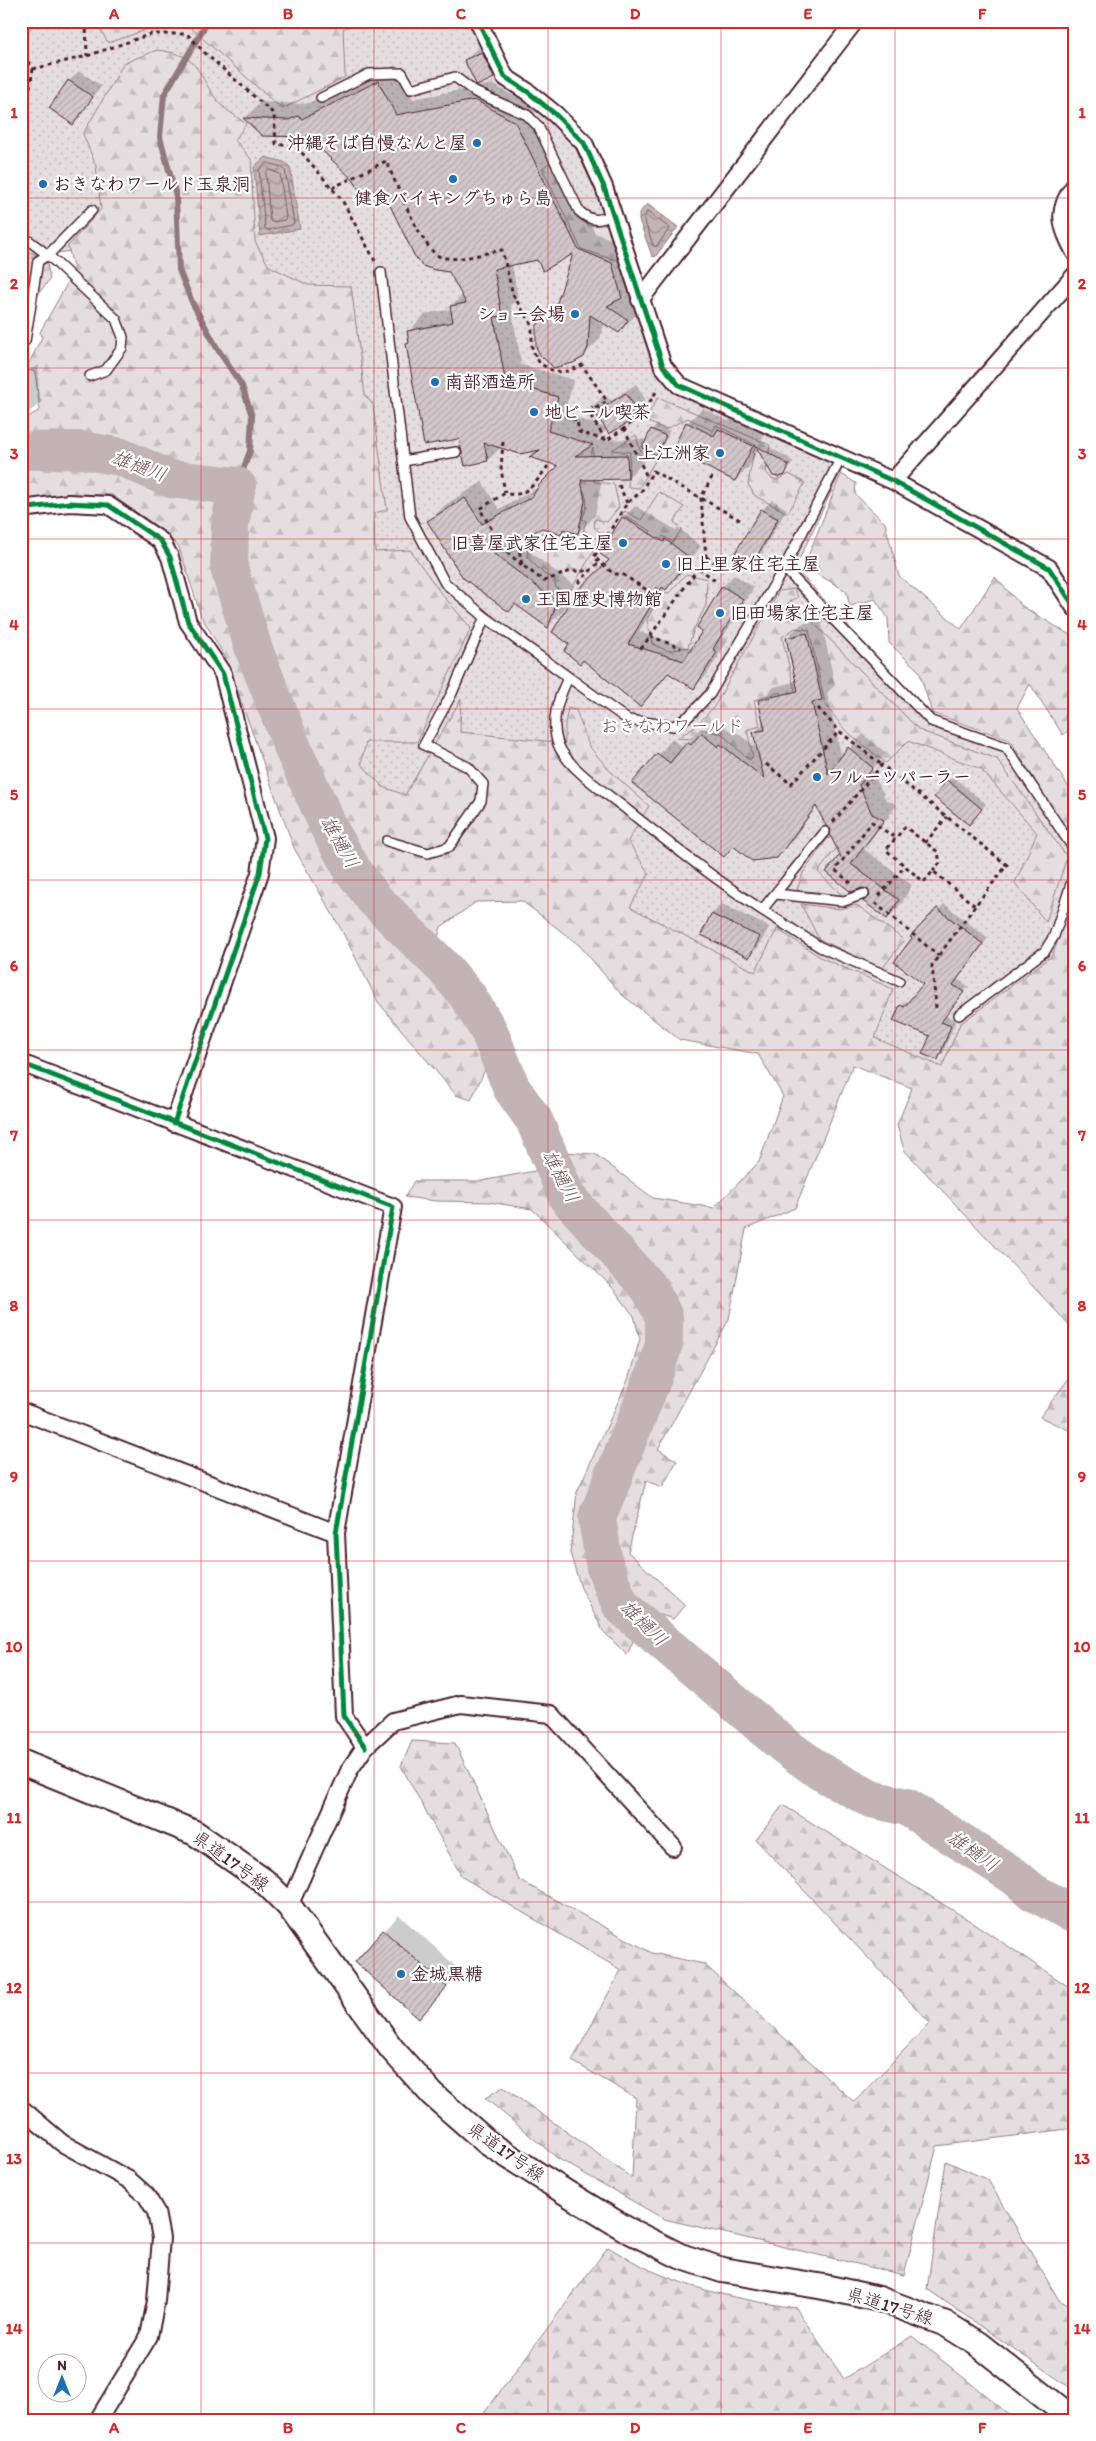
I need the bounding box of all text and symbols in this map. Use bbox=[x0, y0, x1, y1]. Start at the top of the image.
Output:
text: A bbox=[108, 4, 120, 23]
text: B bbox=[283, 4, 294, 23]
text: C bbox=[456, 4, 467, 23]
text: D bbox=[630, 4, 641, 23]
text: E bbox=[804, 4, 813, 23]
text: F bbox=[978, 4, 987, 23]
text: 1 bbox=[10, 103, 18, 122]
text: 1 bbox=[1078, 103, 1086, 122]
place label: 沖縄そば自慢なんと屋 bbox=[287, 132, 467, 154]
marker: 沖縄そば自慢なんと屋 bbox=[471, 137, 483, 149]
place label: おきなわワールド玉泉洞 bbox=[53, 173, 250, 195]
marker: 健食バイキングちゅら島 bbox=[447, 173, 459, 185]
marker: おきなわワールド玉泉洞 bbox=[37, 178, 49, 190]
place label: 健食バイキングちゅら島 bbox=[354, 187, 552, 209]
text: 2 bbox=[10, 274, 19, 293]
text: 2 bbox=[1078, 274, 1087, 293]
place label: ショー会場 bbox=[477, 303, 565, 325]
marker: ショー会場 bbox=[569, 308, 581, 320]
place label: 南部酒造所 bbox=[445, 371, 535, 393]
marker: 南部酒造所 bbox=[429, 376, 441, 388]
place label: 地ビール喫茶 bbox=[544, 401, 651, 423]
marker: 地ビール喫茶 bbox=[528, 406, 540, 418]
place label: 上江洲家 bbox=[638, 442, 710, 464]
text: 3 bbox=[10, 444, 19, 463]
text: 3 bbox=[1078, 444, 1087, 463]
water label: 雄樋川 bbox=[108, 445, 170, 487]
marker: 上江洲家 bbox=[714, 447, 726, 459]
place label: 旧喜屋武家住宅主屋 bbox=[451, 532, 613, 554]
marker: 旧喜屋武家住宅主屋 bbox=[617, 537, 629, 549]
place label: 旧上里家住宅主屋 bbox=[676, 553, 820, 575]
marker: 旧上里家住宅主屋 bbox=[660, 558, 672, 570]
place label: 王国歴史博物館 bbox=[536, 588, 662, 610]
marker: 王国歴史博物館 bbox=[520, 593, 532, 605]
place label: 旧田場家住宅主屋 bbox=[730, 602, 874, 624]
marker: 旧田場家住宅主屋 bbox=[714, 607, 726, 619]
text: 4 bbox=[9, 615, 19, 634]
text: 4 bbox=[1077, 615, 1087, 634]
park label: おきなわワールド bbox=[601, 715, 743, 737]
place label: フルーツパーラー bbox=[827, 766, 971, 788]
marker: フルーツパーラー bbox=[811, 771, 823, 783]
text: 5 bbox=[10, 785, 19, 804]
text: 5 bbox=[1078, 785, 1087, 804]
water label: 雄樋川 bbox=[316, 812, 364, 872]
text: 6 bbox=[10, 956, 19, 975]
text: 6 bbox=[1078, 956, 1087, 975]
text: 7 bbox=[9, 1126, 18, 1145]
text: 7 bbox=[1077, 1126, 1086, 1145]
water label: 雄樋川 bbox=[537, 1145, 585, 1207]
text: 8 bbox=[10, 1296, 19, 1315]
text: 8 bbox=[1078, 1296, 1087, 1315]
text: 9 bbox=[10, 1467, 18, 1486]
text: 9 bbox=[1078, 1467, 1086, 1486]
water label: 雄樋川 bbox=[616, 1595, 672, 1651]
text: 10 bbox=[5, 1637, 23, 1656]
text: 10 bbox=[1073, 1637, 1091, 1656]
text: 11 bbox=[7, 1808, 22, 1827]
text: 11 bbox=[1075, 1808, 1090, 1827]
street label: 県道17号線 bbox=[188, 1826, 274, 1896]
water label: 雄樋川 bbox=[943, 1826, 1003, 1876]
place label: 金城黒糖 bbox=[411, 1963, 483, 1985]
marker: 金城黒糖 bbox=[395, 1968, 407, 1980]
text: 12 bbox=[6, 1978, 23, 1997]
text: 12 bbox=[1074, 1978, 1091, 1997]
street label: 県道17号線 bbox=[463, 2117, 549, 2187]
text: 13 bbox=[6, 2149, 22, 2168]
text: 13 bbox=[1074, 2149, 1090, 2168]
street label: 県道17号線 bbox=[844, 2282, 936, 2330]
text: 14 bbox=[5, 2319, 23, 2338]
text: 14 bbox=[1073, 2319, 1091, 2338]
north arrow bbox=[38, 2354, 88, 2404]
text: N bbox=[57, 2357, 67, 2374]
text: A bbox=[108, 2418, 120, 2437]
text: B bbox=[283, 2418, 294, 2437]
text: C bbox=[456, 2418, 467, 2437]
text: D bbox=[630, 2418, 641, 2437]
text: E bbox=[804, 2418, 813, 2437]
text: F bbox=[978, 2418, 987, 2437]

